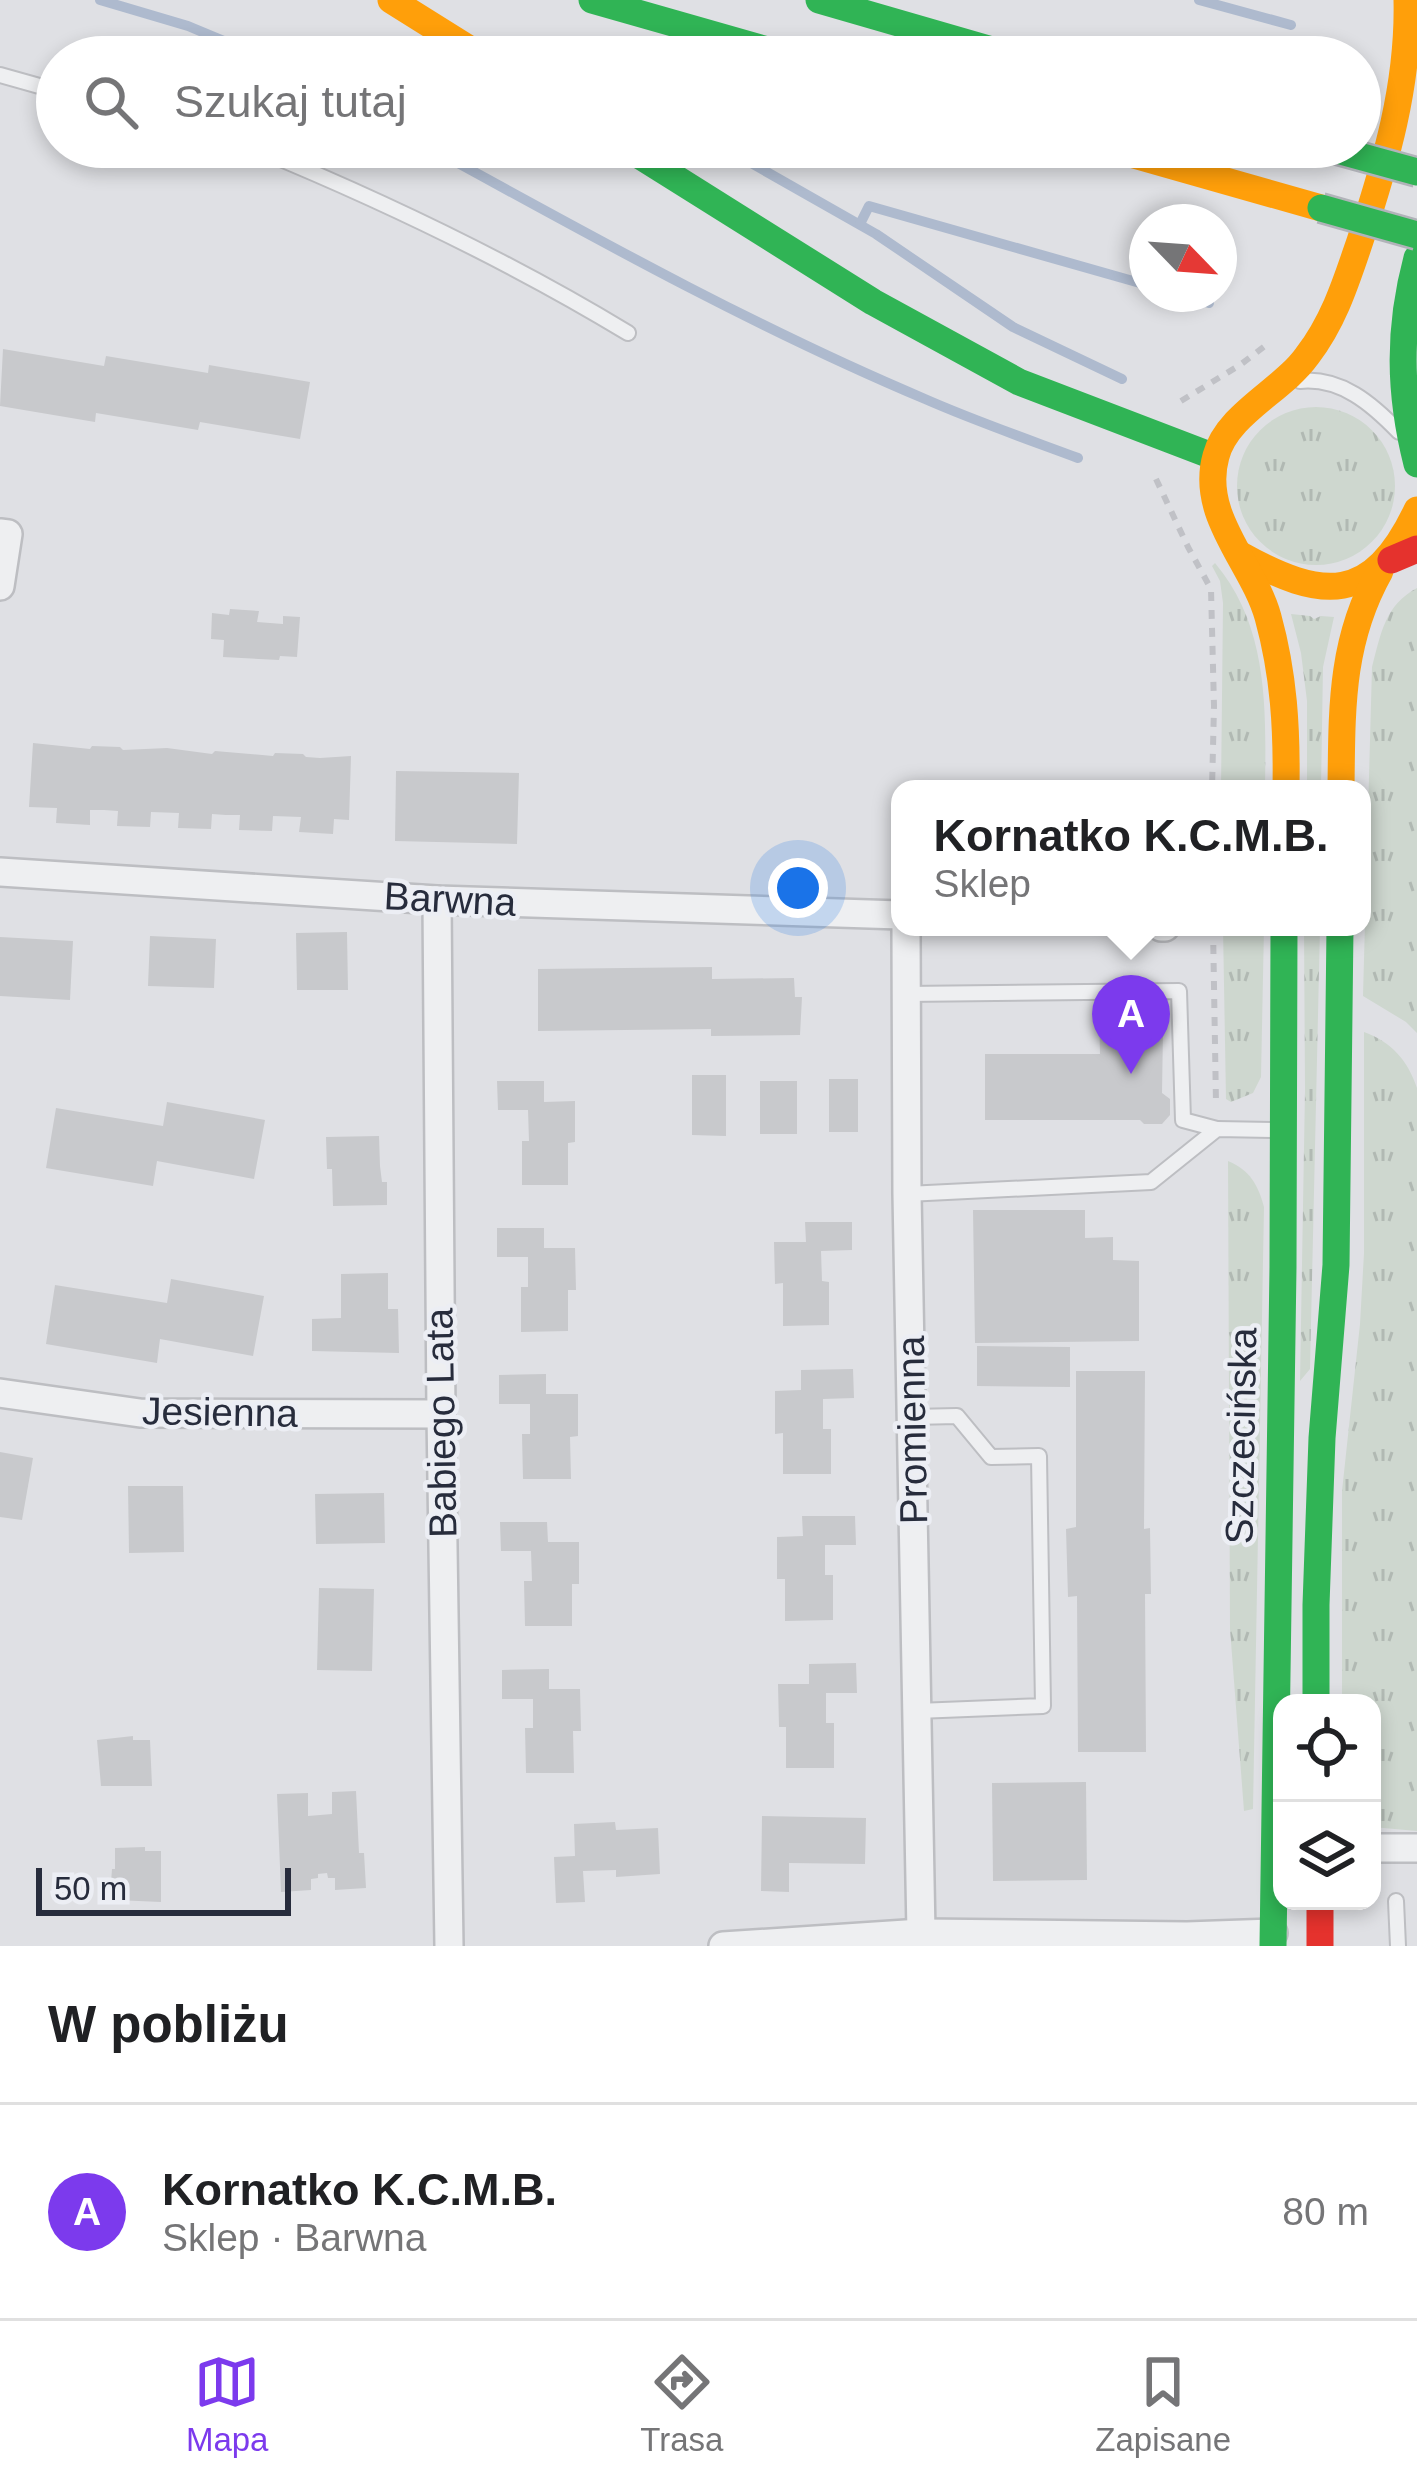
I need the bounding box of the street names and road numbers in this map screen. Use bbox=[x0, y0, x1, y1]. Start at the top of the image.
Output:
street label: Barwna bbox=[383, 874, 517, 924]
street label: Babiego Lata bbox=[417, 1307, 465, 1538]
street label: Szczecińska bbox=[1218, 1327, 1264, 1545]
street label: Promienna bbox=[889, 1335, 935, 1525]
street label: Jesienna bbox=[142, 1389, 299, 1435]

